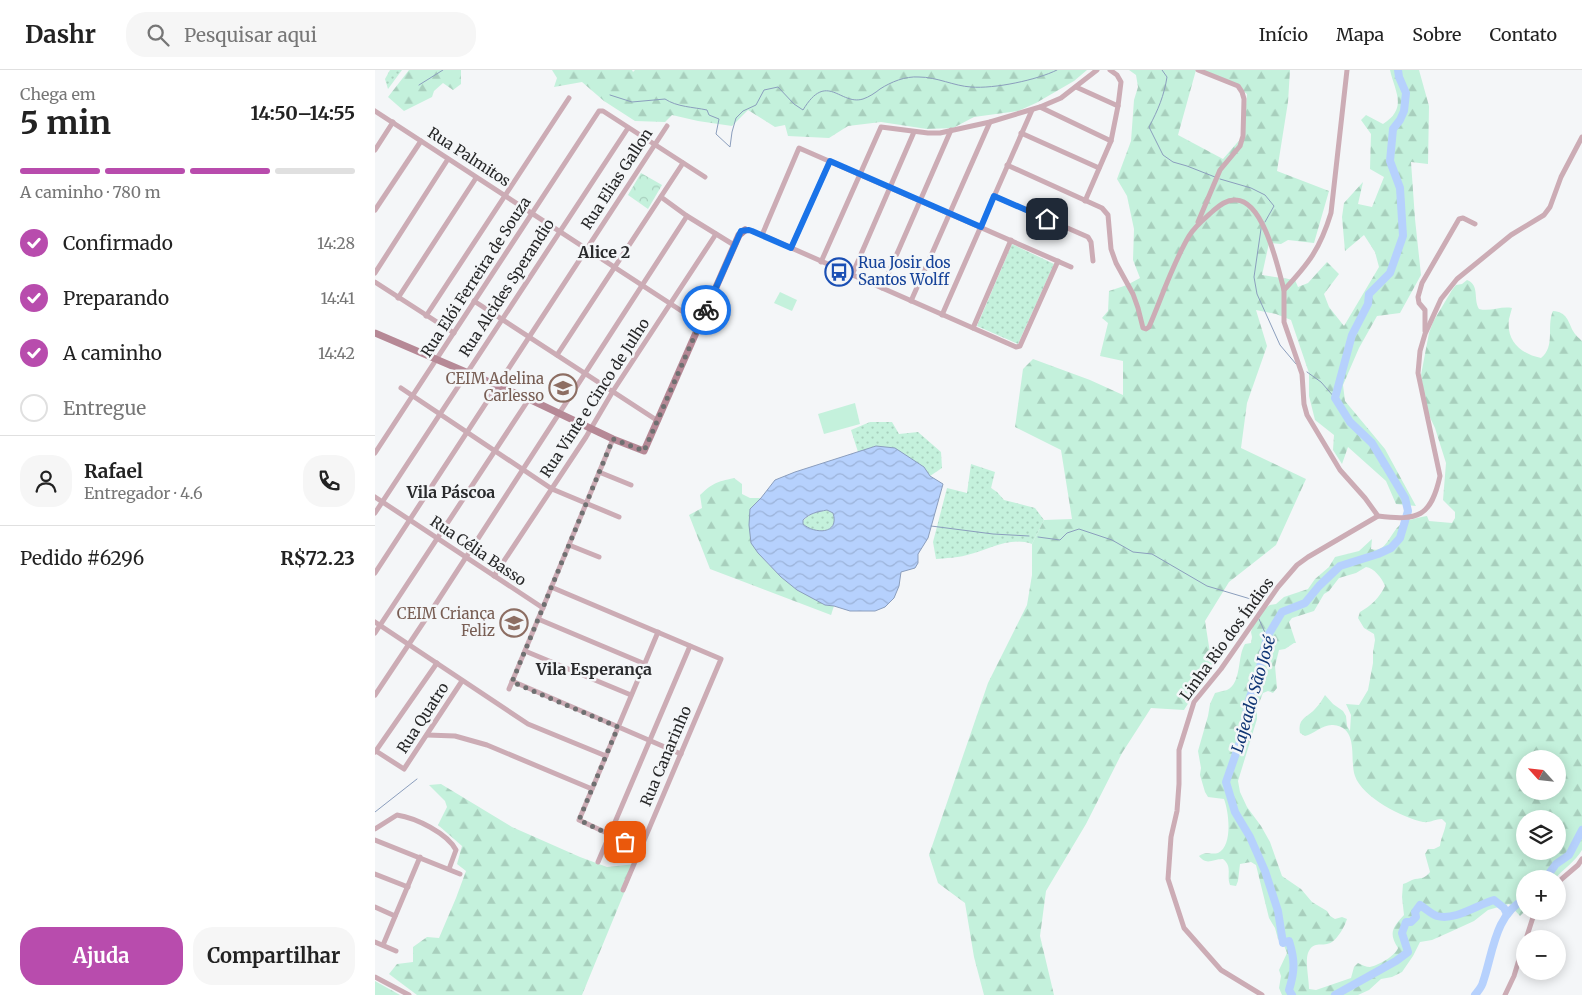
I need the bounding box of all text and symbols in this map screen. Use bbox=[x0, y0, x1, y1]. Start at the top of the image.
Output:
search box bbox=[126, 12, 476, 57]
text: Dashr bbox=[25, 19, 96, 50]
icon: search bbox=[144, 21, 172, 49]
text: Pesquisar aqui bbox=[184, 23, 317, 47]
text: Início bbox=[1259, 23, 1308, 46]
text: Mapa bbox=[1336, 23, 1384, 46]
text: Sobre bbox=[1412, 23, 1462, 46]
text: Contato bbox=[1490, 23, 1557, 46]
text: Chega em bbox=[20, 84, 96, 104]
text: 14:50–14:55 bbox=[250, 101, 355, 125]
text: 5 min bbox=[20, 103, 111, 143]
street label: Rua Palmitos bbox=[424, 123, 514, 190]
street label: Rua Elias Gallon bbox=[577, 125, 656, 233]
text: A caminho · 780 m bbox=[20, 182, 161, 202]
street label: Rua Elói Ferreira de Souza bbox=[417, 193, 535, 360]
pin bbox=[1026, 198, 1068, 240]
icon: home bbox=[1033, 205, 1061, 233]
street label: Rua Alcides Sperandio bbox=[455, 215, 558, 360]
icon: check bbox=[20, 229, 48, 257]
text: Confirmado bbox=[63, 231, 173, 255]
text: 14:28 bbox=[317, 233, 355, 253]
district label: Alice 2 bbox=[577, 242, 630, 262]
place label: Rua Josir dos Santos Wolff bbox=[858, 253, 951, 289]
bus stop icon: Rua Josir dos Santos Wolff bbox=[824, 257, 854, 287]
icon: check bbox=[20, 284, 48, 312]
courier bbox=[681, 285, 731, 335]
text: Preparando bbox=[63, 286, 169, 310]
text: 14:41 bbox=[321, 288, 355, 308]
icon: bike bbox=[692, 296, 720, 324]
street label: Rua Vinte e Cinco de Julho bbox=[536, 314, 653, 481]
icon: check bbox=[20, 339, 48, 367]
text: A caminho bbox=[63, 341, 162, 365]
text: 14:42 bbox=[318, 343, 355, 363]
place label: CEIM Adelina Carlesso bbox=[446, 369, 544, 405]
school or university icon: CEIM Adelina Carlesso bbox=[548, 373, 578, 403]
text: Entregue bbox=[63, 396, 146, 420]
button: person bbox=[20, 455, 72, 507]
button: phone bbox=[303, 455, 355, 507]
text: Rafael bbox=[84, 459, 143, 483]
district label: Vila Páscoa bbox=[406, 482, 495, 502]
text: Entregador · 4.6 bbox=[84, 483, 203, 503]
street label: Rua Célia Basso bbox=[427, 511, 530, 590]
text: Pedido #6296 bbox=[20, 546, 144, 570]
text: R$72.23 bbox=[280, 546, 355, 570]
street label: Linha Rio dos Índios bbox=[1175, 573, 1278, 704]
place label: CEIM Criança Feliz bbox=[397, 604, 495, 640]
school or university icon: CEIM Criança Feliz bbox=[499, 608, 529, 638]
water label: Lajeado São José bbox=[1227, 632, 1279, 755]
district label: Vila Esperança bbox=[535, 659, 652, 679]
street label: Rua Quatro bbox=[393, 679, 453, 757]
street label: Rua Canarinho bbox=[636, 702, 695, 809]
north arrow bbox=[1516, 750, 1566, 800]
map controls bbox=[1516, 750, 1566, 980]
button: layers bbox=[1516, 810, 1566, 860]
pin bbox=[604, 821, 646, 863]
icon: bag bbox=[611, 828, 639, 856]
button: + bbox=[1516, 870, 1566, 920]
button: Ajuda bbox=[20, 927, 183, 985]
button: Compartilhar bbox=[193, 927, 355, 985]
button: − bbox=[1516, 930, 1566, 980]

